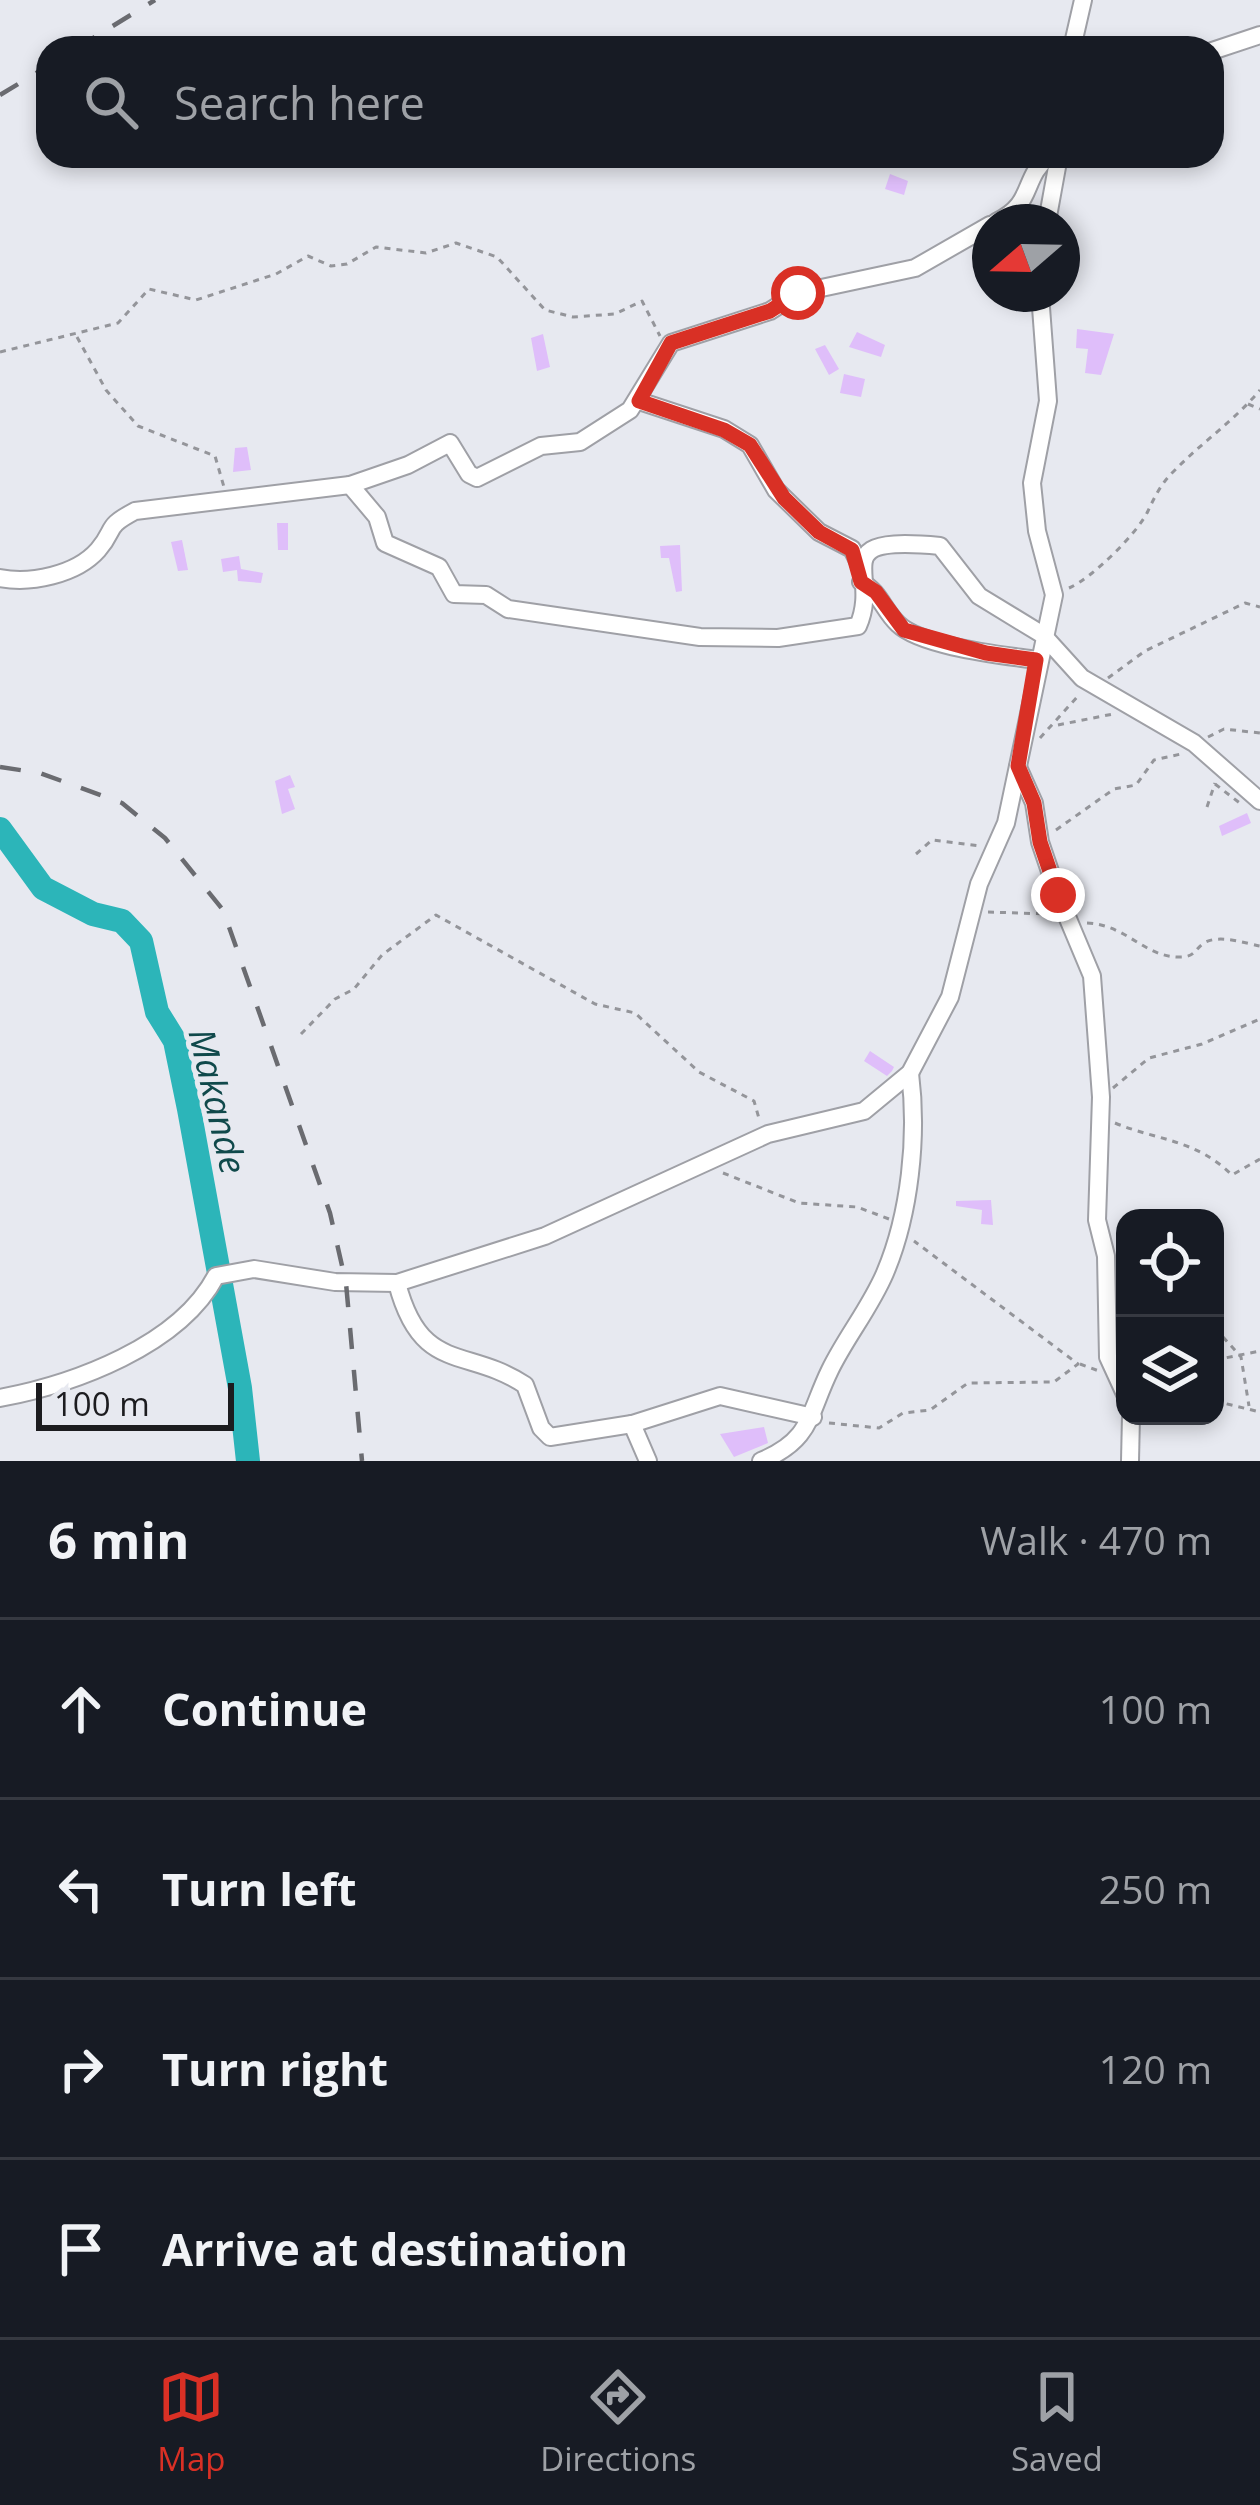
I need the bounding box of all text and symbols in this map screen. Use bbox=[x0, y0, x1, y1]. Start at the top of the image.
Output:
search box bbox=[36, 36, 1224, 168]
icon: search bbox=[78, 69, 144, 135]
text: Search here bbox=[174, 72, 425, 133]
north arrow bbox=[972, 204, 1080, 312]
route start bbox=[771, 266, 825, 320]
route end bbox=[1031, 868, 1085, 922]
water label: Makande bbox=[177, 1023, 259, 1179]
map controls bbox=[1116, 1209, 1224, 1425]
button: locate bbox=[1116, 1209, 1224, 1317]
button: layers bbox=[1116, 1317, 1224, 1425]
scale bar bbox=[36, 1377, 234, 1430]
text: 100 m bbox=[54, 1381, 150, 1426]
text: 6 min bbox=[48, 1504, 190, 1574]
text: Walk · 470 m bbox=[980, 1513, 1212, 1566]
icon: ahead bbox=[48, 1676, 114, 1742]
text: Continue bbox=[162, 1678, 367, 1739]
text: 100 m bbox=[1099, 1682, 1212, 1735]
icon: left bbox=[48, 1856, 114, 1922]
text: Turn left bbox=[162, 1858, 357, 1919]
text: 250 m bbox=[1099, 1862, 1212, 1915]
icon: right bbox=[48, 2036, 114, 2102]
text: Turn right bbox=[162, 2038, 388, 2099]
text: 120 m bbox=[1099, 2042, 1212, 2095]
icon: arrive bbox=[48, 2216, 114, 2282]
text: Arrive at destination bbox=[162, 2218, 628, 2279]
tab: Map bbox=[157, 2364, 226, 2481]
tab: Directions bbox=[540, 2364, 696, 2481]
tab: Saved bbox=[1011, 2364, 1103, 2481]

